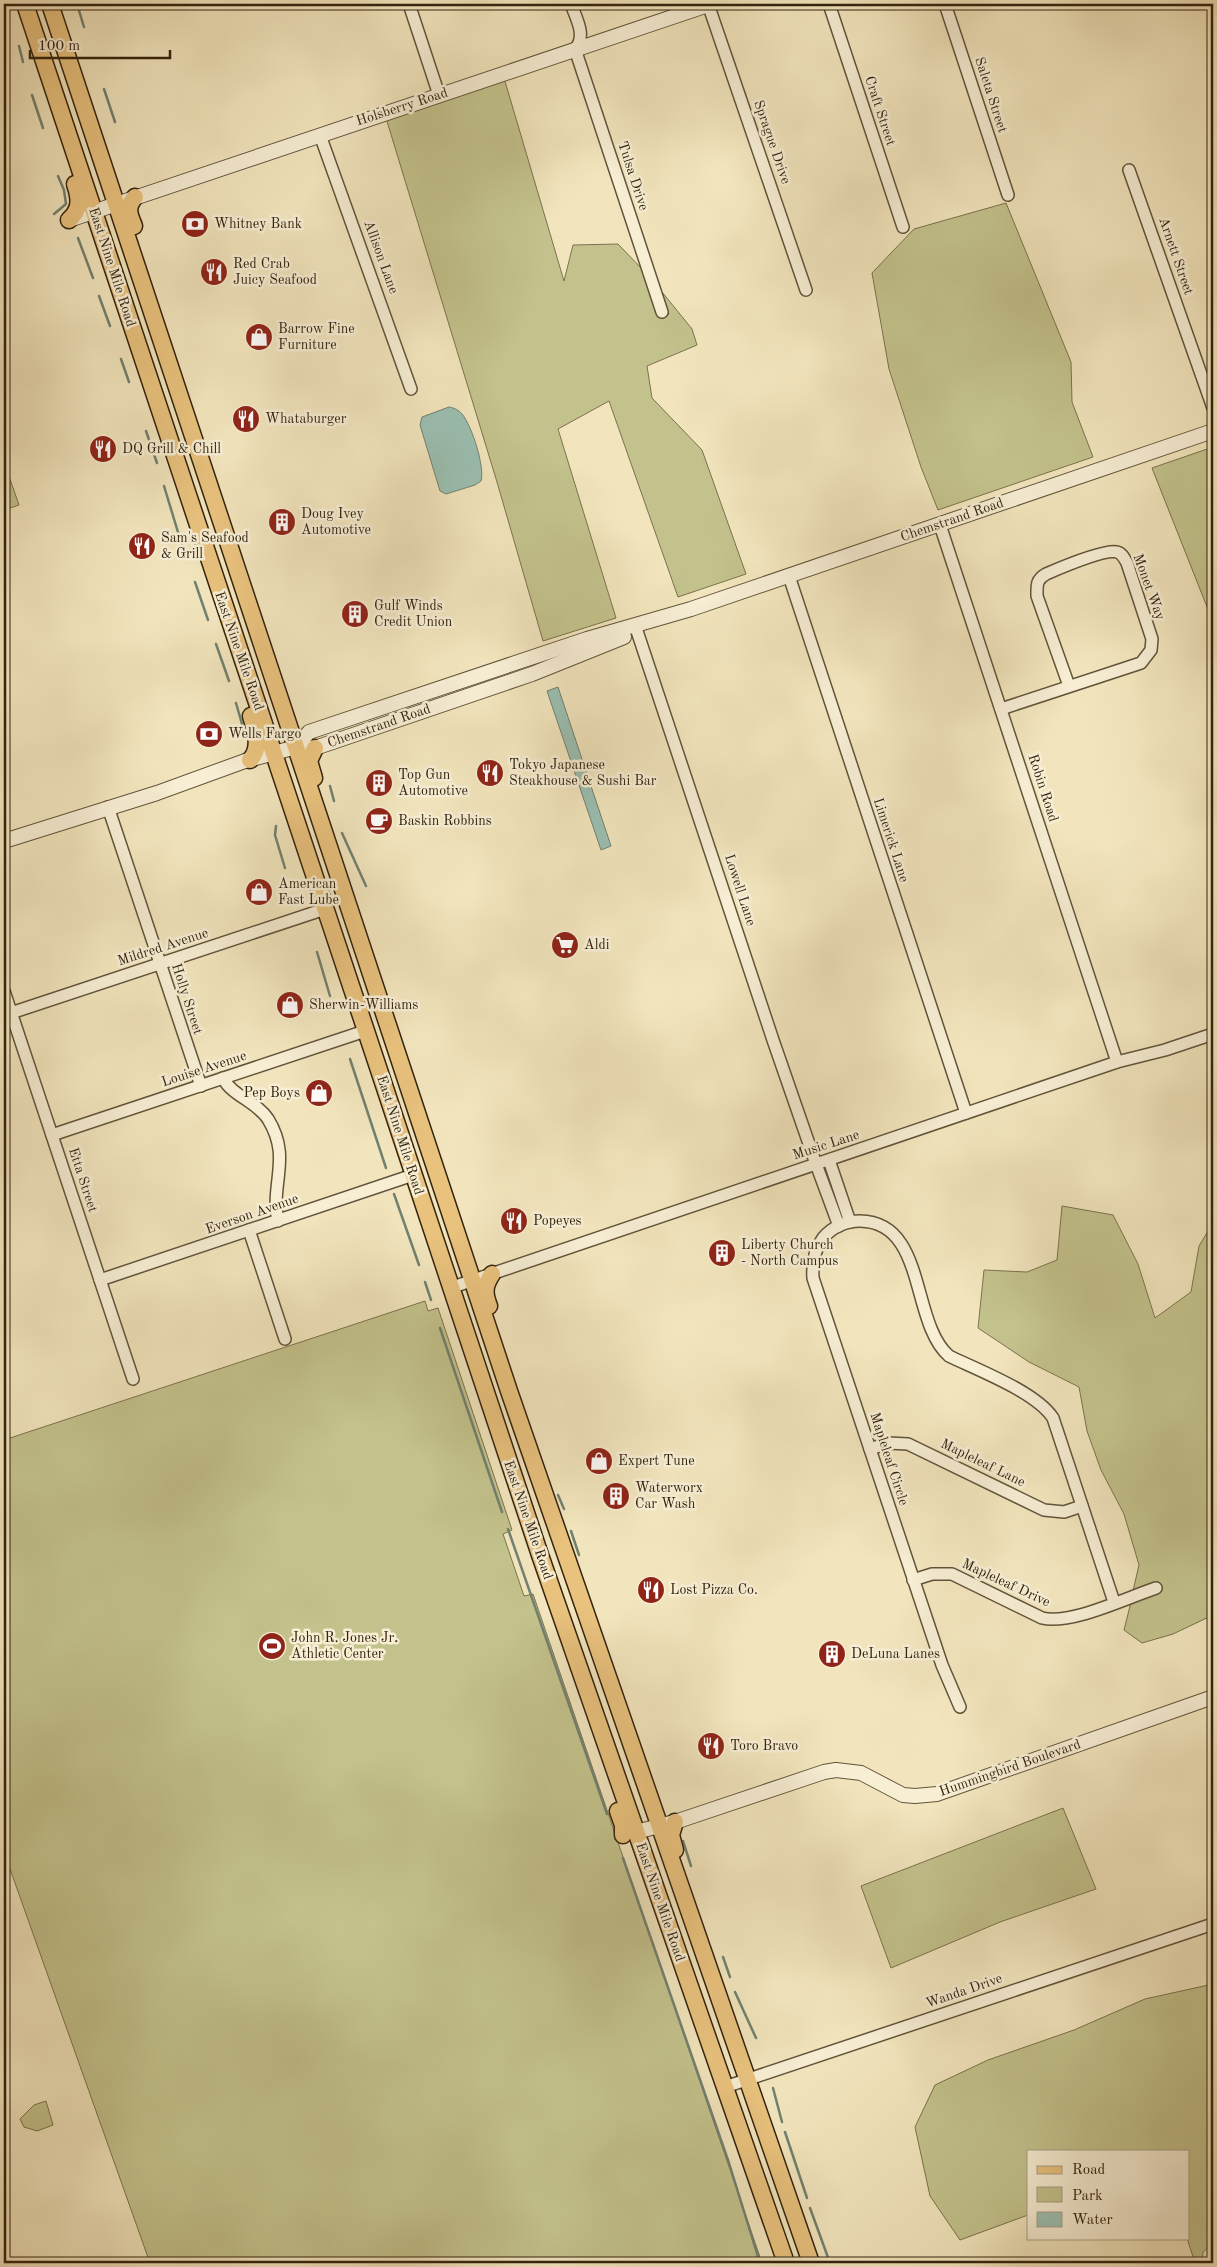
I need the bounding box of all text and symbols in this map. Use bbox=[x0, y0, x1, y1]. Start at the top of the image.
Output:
scale bar bbox=[30, 28, 170, 60]
text: 100 m bbox=[38, 39, 80, 54]
street label: Saleta Street bbox=[972, 55, 1010, 135]
street label: Craft Street bbox=[862, 74, 898, 148]
street label: Holsberry Road bbox=[354, 86, 450, 128]
street label: Sprague Drive bbox=[751, 98, 793, 186]
street label: Tulsa Drive bbox=[615, 140, 651, 212]
street label: East Nine Mile Road bbox=[86, 205, 138, 329]
bank icon: Whitney Bank bbox=[180, 209, 210, 239]
street label: Arnett Street bbox=[1156, 215, 1196, 297]
place label: Whitney Bank bbox=[214, 217, 302, 231]
street label: Allison Lane bbox=[361, 219, 401, 295]
restaurant icon: Red Crab Juicy Seafood bbox=[199, 257, 229, 287]
place label: Red Crab Juicy Seafood bbox=[233, 257, 317, 287]
shop icon: Barrow Fine Furniture bbox=[244, 322, 274, 352]
place label: Barrow Fine Furniture bbox=[278, 322, 355, 352]
restaurant icon: Whataburger bbox=[231, 404, 261, 434]
place label: Whataburger bbox=[265, 412, 347, 426]
restaurant icon: DQ Grill & Chill bbox=[88, 434, 118, 464]
place label: DQ Grill & Chill bbox=[122, 442, 221, 456]
street label: Chemstrand Road bbox=[899, 496, 1005, 544]
building icon: Doug Ivey Automotive bbox=[267, 507, 297, 537]
place label: Doug Ivey Automotive bbox=[301, 507, 371, 537]
restaurant icon: Sam's Seafood & Grill bbox=[127, 531, 157, 561]
place label: Sam's Seafood & Grill bbox=[161, 531, 249, 561]
street label: Monet Way bbox=[1131, 552, 1168, 623]
street label: East Nine Mile Road bbox=[212, 590, 266, 712]
building icon: Gulf Winds Credit Union bbox=[340, 599, 370, 629]
place label: Gulf Winds Credit Union bbox=[374, 599, 453, 629]
street label: Chemstrand Road bbox=[326, 702, 432, 750]
bank icon: Wells Fargo bbox=[194, 719, 224, 749]
place label: Wells Fargo bbox=[228, 727, 301, 741]
street label: Robin Road bbox=[1025, 752, 1061, 824]
restaurant icon: Tokyo Japanese Steakhouse & Sushi Bar bbox=[475, 758, 505, 788]
place label: Tokyo Japanese Steakhouse & Sushi Bar bbox=[509, 758, 657, 788]
building icon: Top Gun Automotive bbox=[364, 768, 394, 798]
place label: Top Gun Automotive bbox=[398, 768, 468, 798]
street label: Limerick Lane bbox=[871, 796, 911, 884]
cafe icon: Baskin Robbins bbox=[364, 806, 394, 836]
place label: Baskin Robbins bbox=[398, 814, 492, 828]
street label: Lowell Lane bbox=[722, 852, 758, 928]
shop icon: American Fast Lube bbox=[244, 877, 274, 907]
place label: American Fast Lube bbox=[278, 877, 339, 907]
street label: Mildred Avenue bbox=[116, 926, 210, 968]
supermarket icon: Aldi bbox=[550, 930, 580, 960]
place label: Aldi bbox=[584, 938, 610, 952]
street label: Holly Street bbox=[169, 962, 205, 1036]
shop icon: Sherwin-Williams bbox=[275, 990, 305, 1020]
place label: Sherwin-Williams bbox=[309, 998, 418, 1012]
street label: Louise Avenue bbox=[160, 1049, 248, 1089]
street label: East Nine Mile Road bbox=[374, 1073, 426, 1197]
shop icon: Pep Boys bbox=[304, 1078, 334, 1108]
place label: Pep Boys bbox=[243, 1086, 300, 1100]
street label: Music Lane bbox=[791, 1128, 861, 1162]
street label: Etta Street bbox=[66, 1146, 100, 1214]
street label: Everson Avenue bbox=[204, 1191, 300, 1237]
restaurant icon: Popeyes bbox=[499, 1206, 529, 1236]
place label: Popeyes bbox=[533, 1214, 582, 1228]
building icon: Liberty Church - North Campus bbox=[707, 1238, 737, 1268]
place label: Liberty Church - North Campus bbox=[741, 1238, 838, 1268]
street label: Mapleleaf Circle bbox=[867, 1411, 911, 1507]
street label: Mapleleaf Lane bbox=[939, 1437, 1027, 1489]
shop icon: Expert Tune bbox=[584, 1446, 614, 1476]
place label: Expert Tune bbox=[618, 1454, 695, 1468]
street label: East Nine Mile Road bbox=[501, 1459, 555, 1581]
building icon: Waterworx Car Wash bbox=[601, 1481, 631, 1511]
place label: Waterworx Car Wash bbox=[635, 1481, 703, 1511]
street label: Mapleleaf Drive bbox=[960, 1556, 1052, 1610]
restaurant icon: Lost Pizza Co. bbox=[636, 1575, 666, 1605]
place label: Lost Pizza Co. bbox=[670, 1583, 758, 1597]
sports icon: John R. Jones Jr. Athletic Center bbox=[257, 1631, 287, 1661]
place label: John R. Jones Jr. Athletic Center bbox=[291, 1631, 398, 1661]
building icon: DeLuna Lanes bbox=[817, 1639, 847, 1669]
place label: DeLuna Lanes bbox=[851, 1647, 940, 1661]
restaurant icon: Toro Bravo bbox=[696, 1731, 726, 1761]
street label: Hummingbird Boulevard bbox=[937, 1737, 1083, 1799]
place label: Toro Bravo bbox=[730, 1739, 798, 1753]
street label: East Nine Mile Road bbox=[633, 1841, 687, 1963]
street label: Wanda Drive bbox=[924, 1971, 1004, 2011]
legend bbox=[1027, 2150, 1190, 2240]
text: Road bbox=[1072, 2163, 1106, 2178]
text: Park bbox=[1072, 2189, 1103, 2204]
text: Water bbox=[1072, 2213, 1113, 2228]

